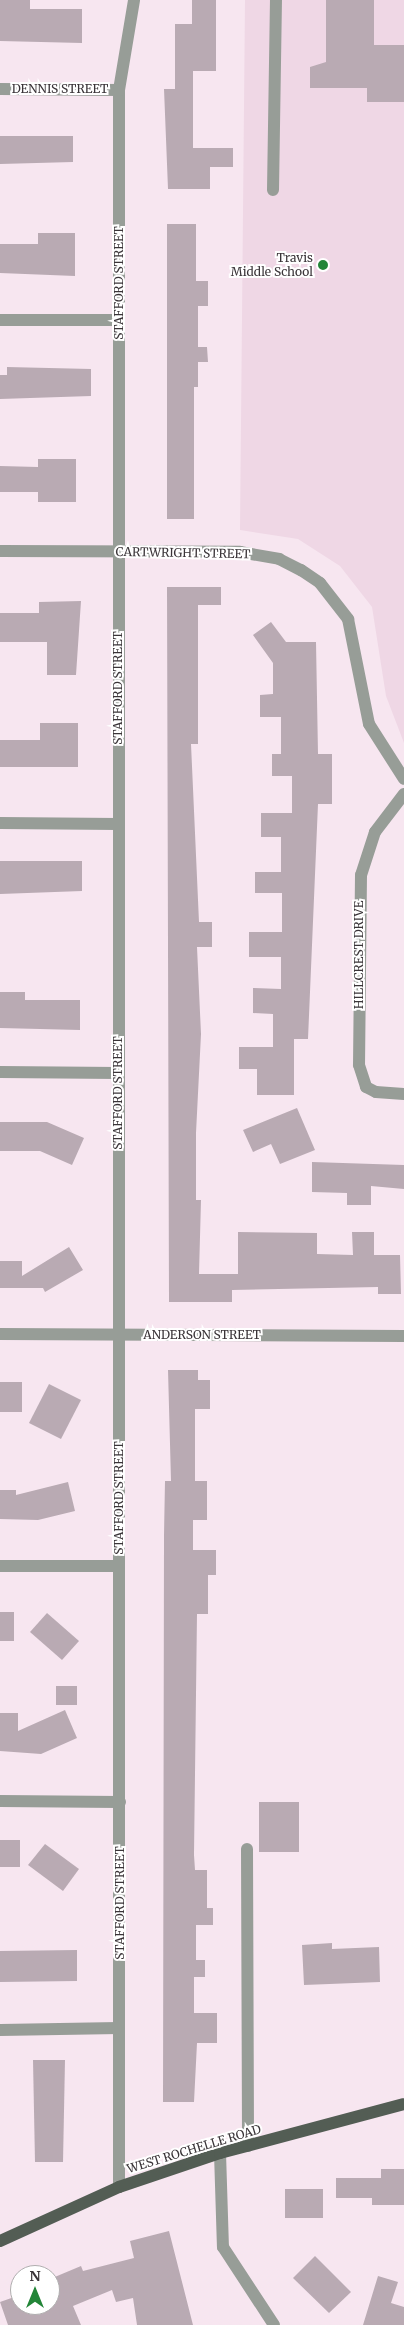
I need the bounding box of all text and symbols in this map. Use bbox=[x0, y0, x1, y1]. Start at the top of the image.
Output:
street label: DENNIS STREET bbox=[12, 82, 108, 96]
street label: STAFFORD STREET bbox=[112, 226, 126, 340]
place label: Travis Middle School bbox=[231, 251, 313, 279]
marker: Travis Middle School bbox=[317, 259, 329, 271]
street label: CARTWRIGHT STREET bbox=[116, 545, 250, 561]
street label: STAFFORD STREET bbox=[111, 631, 125, 745]
street label: HILLCREST DRIVE bbox=[352, 901, 366, 1009]
street label: STAFFORD STREET bbox=[111, 1036, 125, 1150]
street label: ANDERSON STREET bbox=[143, 1328, 261, 1342]
street label: STAFFORD STREET bbox=[112, 1441, 126, 1555]
street label: STAFFORD STREET bbox=[113, 1846, 127, 1960]
street label: WEST ROCHELLE ROAD bbox=[125, 2122, 263, 2176]
north arrow bbox=[10, 2265, 60, 2315]
text: N bbox=[29, 2267, 41, 2285]

